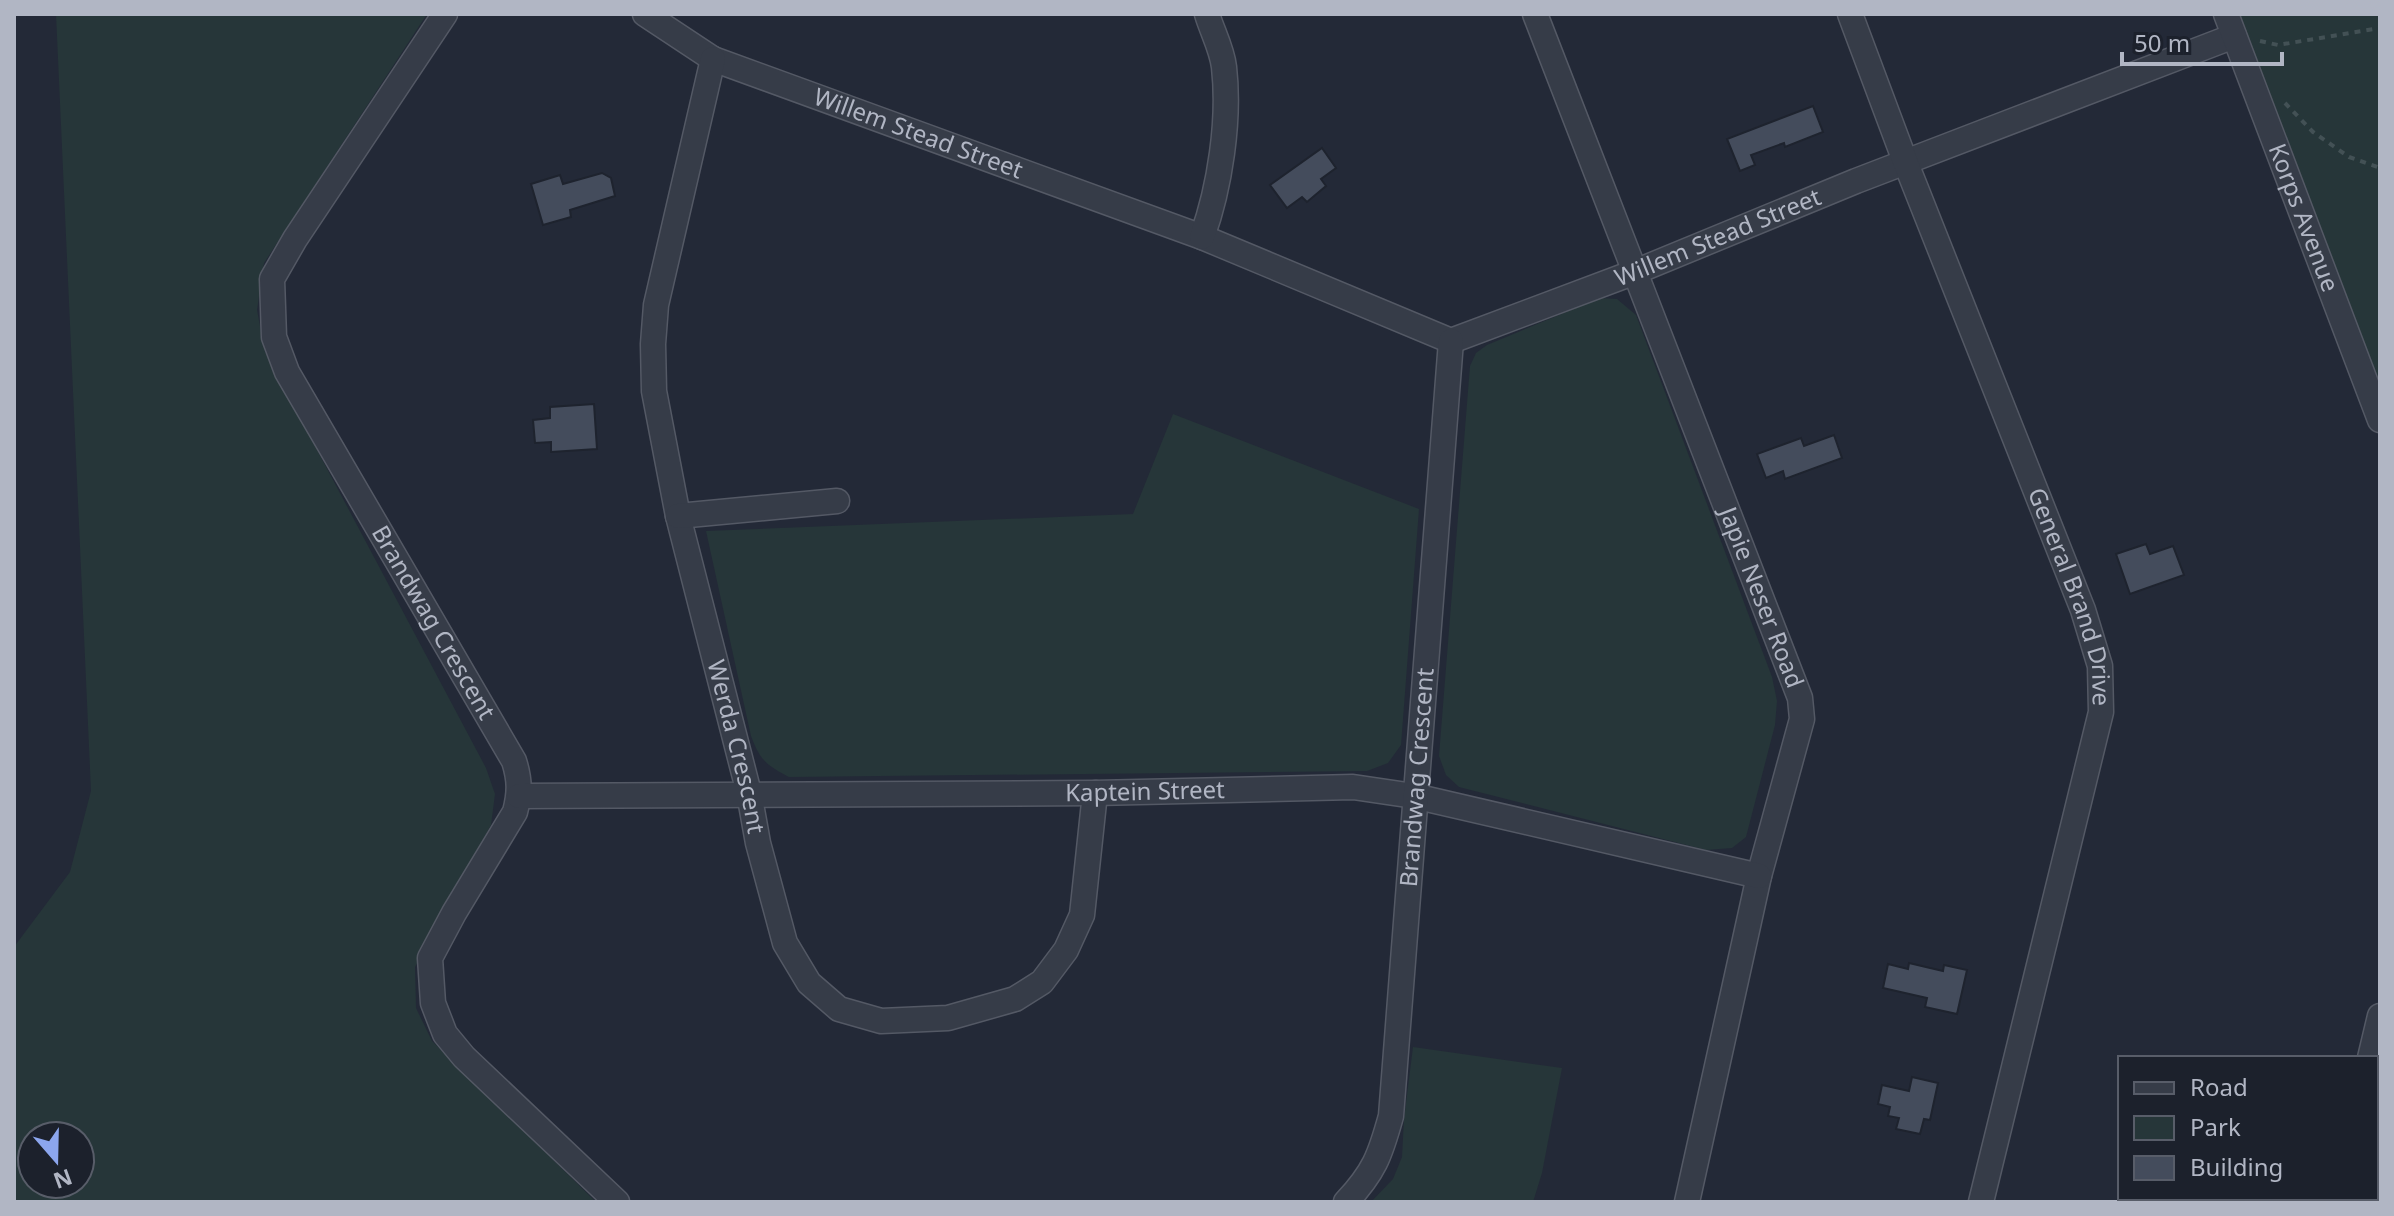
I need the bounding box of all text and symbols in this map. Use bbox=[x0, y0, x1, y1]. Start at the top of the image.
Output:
scale bar bbox=[2122, 16, 2282, 66]
text: 50 m bbox=[2134, 26, 2190, 59]
street label: Willem Stead Street bbox=[810, 79, 1028, 186]
street label: Korps Avenue bbox=[2262, 138, 2348, 296]
street label: Willem Stead Street bbox=[1610, 179, 1826, 293]
street label: General Brand Drive bbox=[2021, 482, 2119, 706]
street label: Japie Neser Road bbox=[1712, 500, 1813, 692]
street label: Brandwag Crescent bbox=[365, 519, 504, 725]
street label: Werda Crescent bbox=[701, 656, 774, 836]
street label: Brandwag Crescent bbox=[1391, 666, 1441, 888]
street label: Kaptein Street bbox=[1065, 772, 1225, 808]
legend bbox=[2118, 1056, 2378, 1200]
text: Road bbox=[2190, 1070, 2248, 1103]
text: Park bbox=[2190, 1110, 2241, 1143]
north arrow bbox=[16, 1120, 96, 1200]
text: Building bbox=[2190, 1150, 2283, 1183]
text: N bbox=[50, 1163, 77, 1197]

